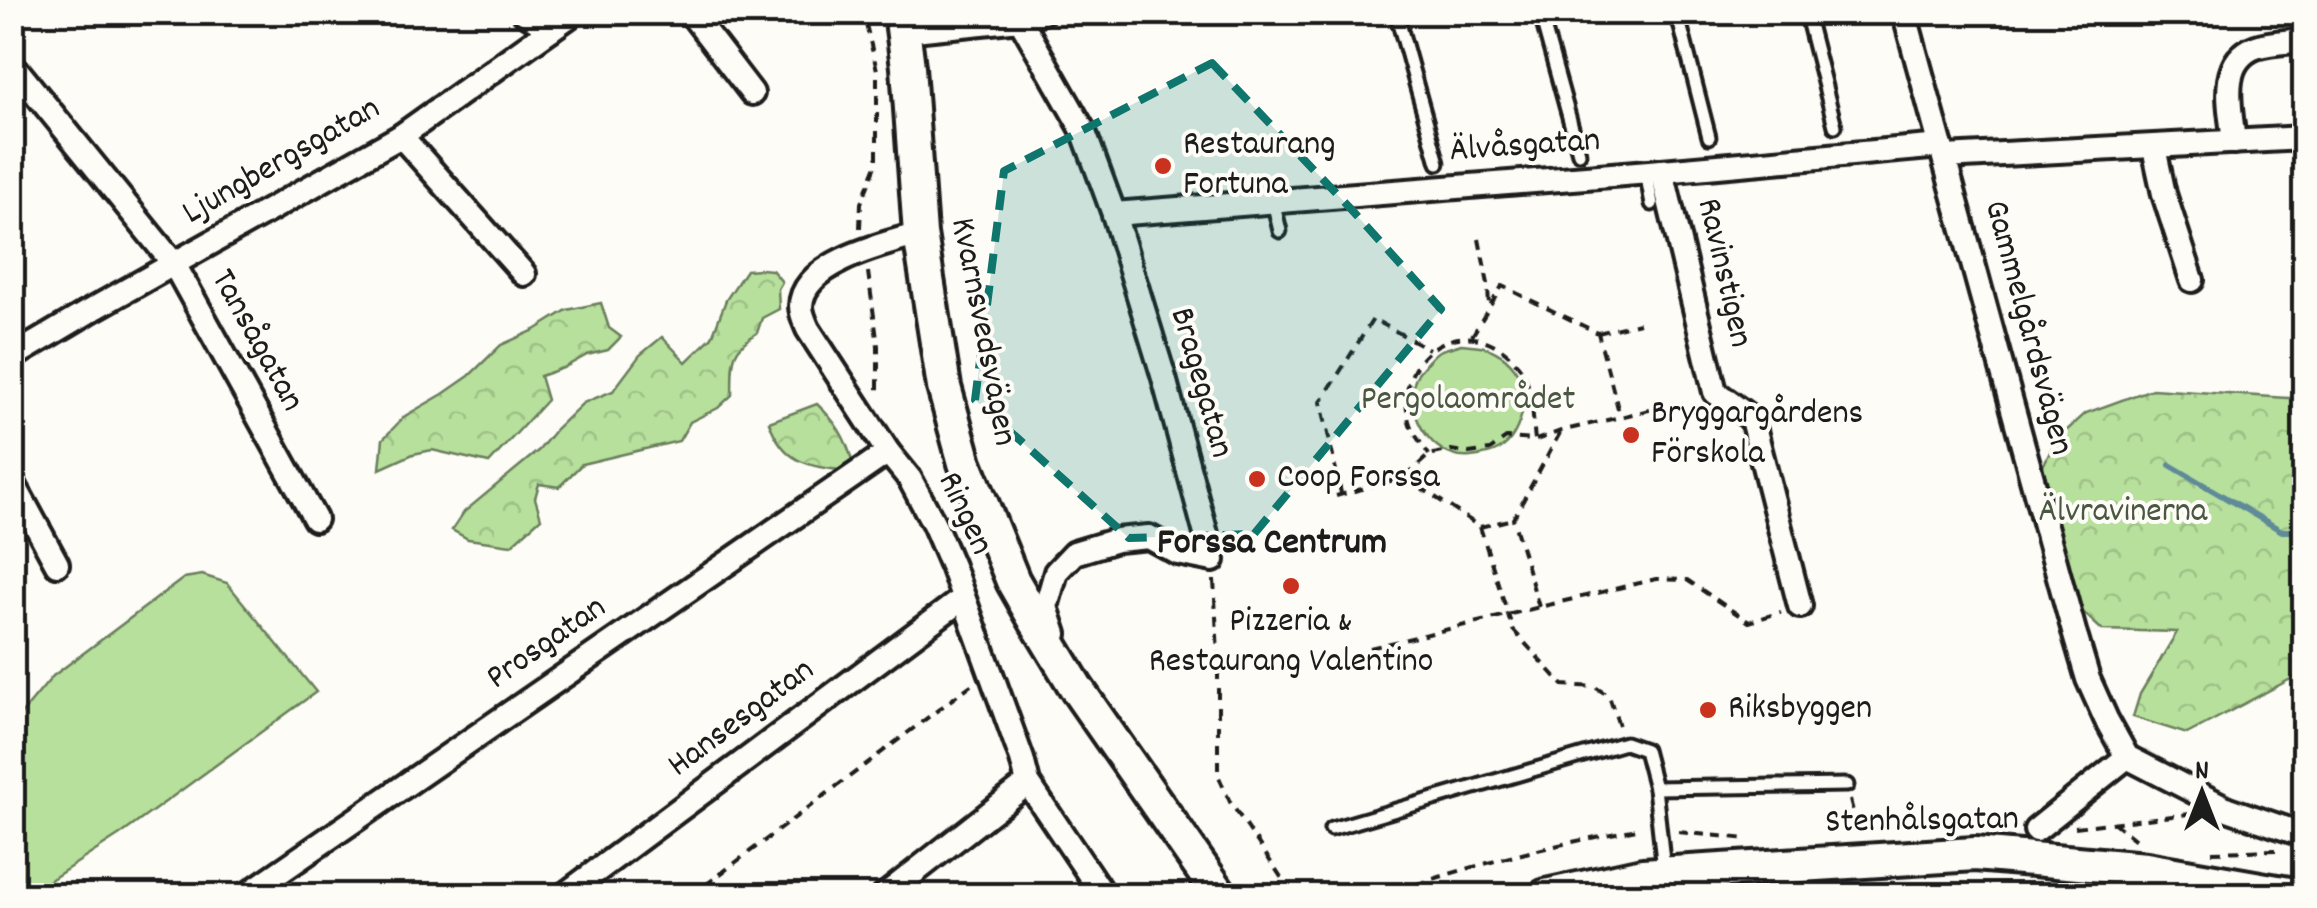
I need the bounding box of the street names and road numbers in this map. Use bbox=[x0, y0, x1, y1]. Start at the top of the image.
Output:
street label: Ljungbergsgatan bbox=[174, 85, 390, 239]
street label: Älvåsgatan bbox=[1448, 117, 1602, 177]
street label: Ravinstigen bbox=[1682, 194, 1764, 352]
street label: Gammelgårdsvägen bbox=[1969, 195, 2085, 461]
street label: Kvarnsvedsvägen bbox=[935, 214, 1029, 450]
street label: Tansågatan bbox=[196, 261, 316, 421]
street label: Bragegatan bbox=[1155, 302, 1245, 464]
street label: Ringen bbox=[923, 464, 1005, 564]
street label: Prosgatan bbox=[477, 584, 617, 704]
street label: Hansesgatan bbox=[658, 647, 826, 791]
street label: Stenhålsgatan bbox=[1825, 795, 2019, 849]

